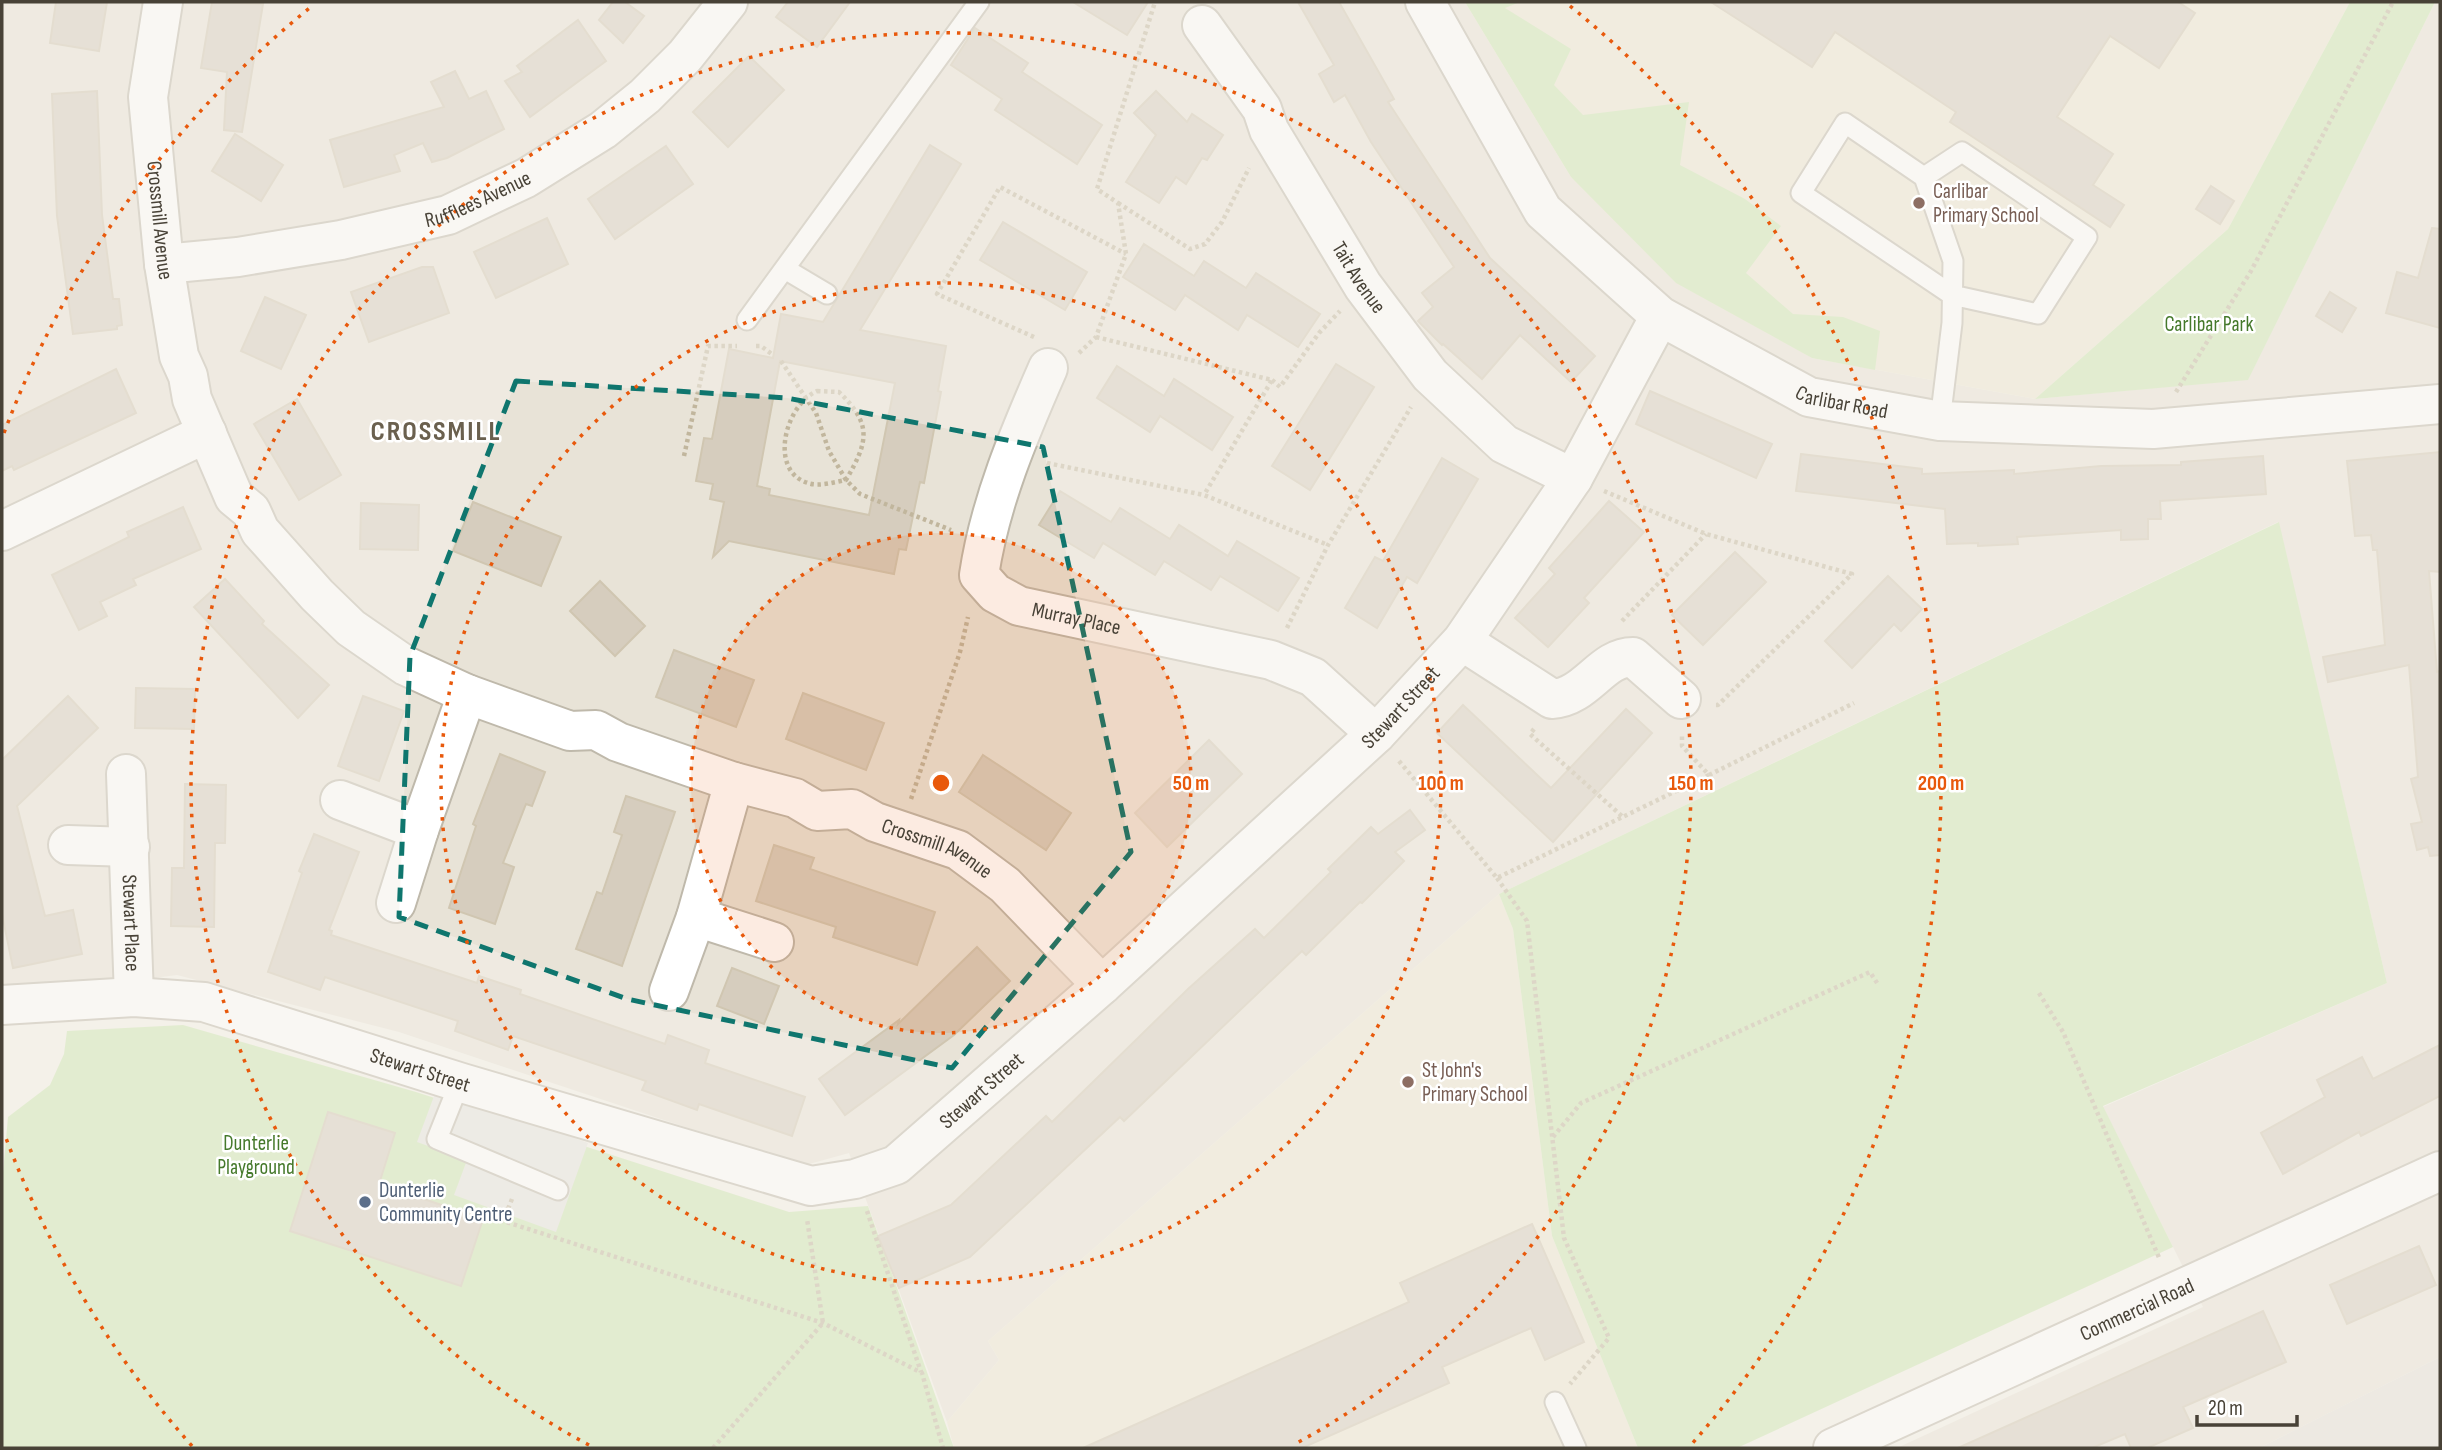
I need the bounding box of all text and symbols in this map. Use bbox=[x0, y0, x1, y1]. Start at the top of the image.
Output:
street label: Crossmill Avenue bbox=[142, 160, 179, 282]
street label: Rufflees Avenue bbox=[422, 165, 535, 233]
place label: Carlibar Primary School bbox=[1933, 179, 2039, 228]
marker: Carlibar Primary School bbox=[1911, 195, 1927, 211]
street label: Tait Avenue bbox=[1327, 237, 1391, 318]
park label: Carlibar Park bbox=[2164, 312, 2254, 337]
street label: Carlibar Road bbox=[1791, 380, 1890, 424]
district label: CROSSMILL bbox=[371, 415, 502, 448]
street label: Murray Place bbox=[1030, 597, 1123, 640]
street label: Stewart Street bbox=[1356, 661, 1445, 754]
centre of rings bbox=[929, 771, 953, 795]
text: 50 m bbox=[1173, 771, 1209, 796]
text: 100 m bbox=[1418, 771, 1464, 796]
text: 150 m bbox=[1669, 771, 1713, 796]
text: 200 m bbox=[1918, 771, 1964, 796]
street label: Crossmill Avenue bbox=[879, 813, 997, 884]
street label: Stewart Place bbox=[117, 874, 146, 972]
street label: Stewart Street bbox=[367, 1042, 473, 1097]
street label: Stewart Street bbox=[934, 1047, 1029, 1134]
place label: St John's Primary School bbox=[1422, 1058, 1528, 1107]
marker: St John's Primary School bbox=[1400, 1074, 1416, 1090]
park label: Dunterlie Playground bbox=[217, 1131, 295, 1180]
place label: Dunterlie Community Centre bbox=[379, 1178, 512, 1227]
marker: Dunterlie Community Centre bbox=[357, 1194, 373, 1210]
street label: Commercial Road bbox=[2076, 1273, 2198, 1346]
scale bar bbox=[2197, 1384, 2297, 1428]
text: 20 m bbox=[2208, 1396, 2243, 1421]

